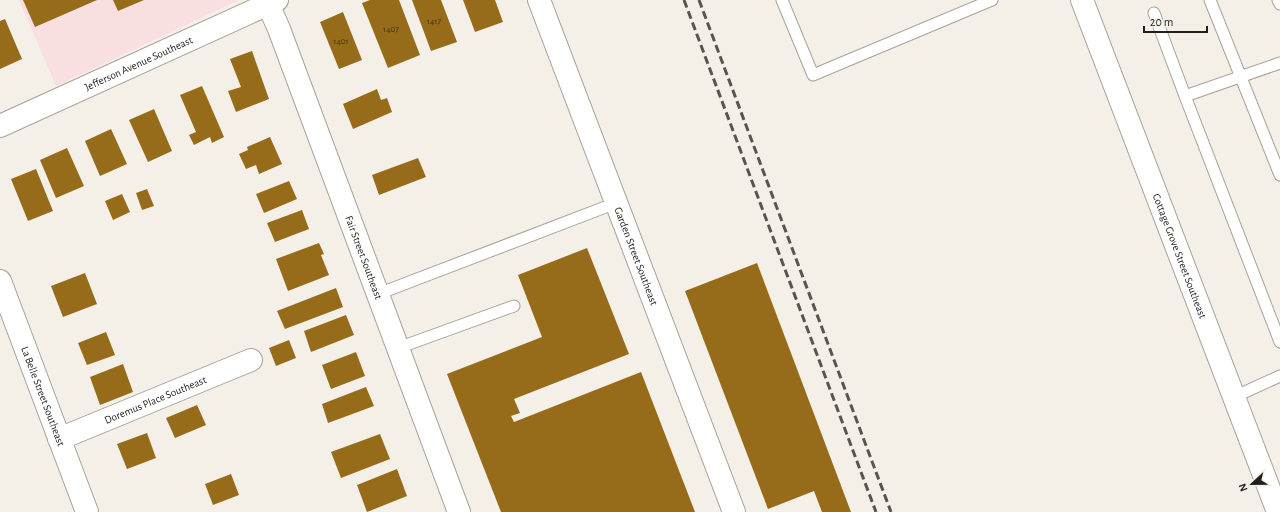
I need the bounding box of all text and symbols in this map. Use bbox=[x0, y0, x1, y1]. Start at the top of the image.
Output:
scale bar bbox=[1144, 8, 1207, 34]
text: 20 m bbox=[1150, 16, 1173, 28]
house number: 1417 bbox=[427, 17, 441, 26]
house number: 1407 bbox=[383, 25, 399, 34]
street label: Jefferson Avenue Southeast bbox=[83, 34, 195, 93]
house number: 1401 bbox=[333, 37, 349, 46]
street label: Cottage Grove Street Southeast bbox=[1151, 192, 1209, 320]
street label: Garden Street Southeast bbox=[612, 206, 660, 307]
street label: Fair Street Southeast bbox=[343, 214, 384, 301]
street label: La Belle Street Southeast bbox=[19, 345, 67, 448]
street label: Doremus Place Southeast bbox=[103, 374, 208, 426]
north arrow bbox=[1232, 464, 1272, 504]
text: N bbox=[1237, 482, 1250, 493]

